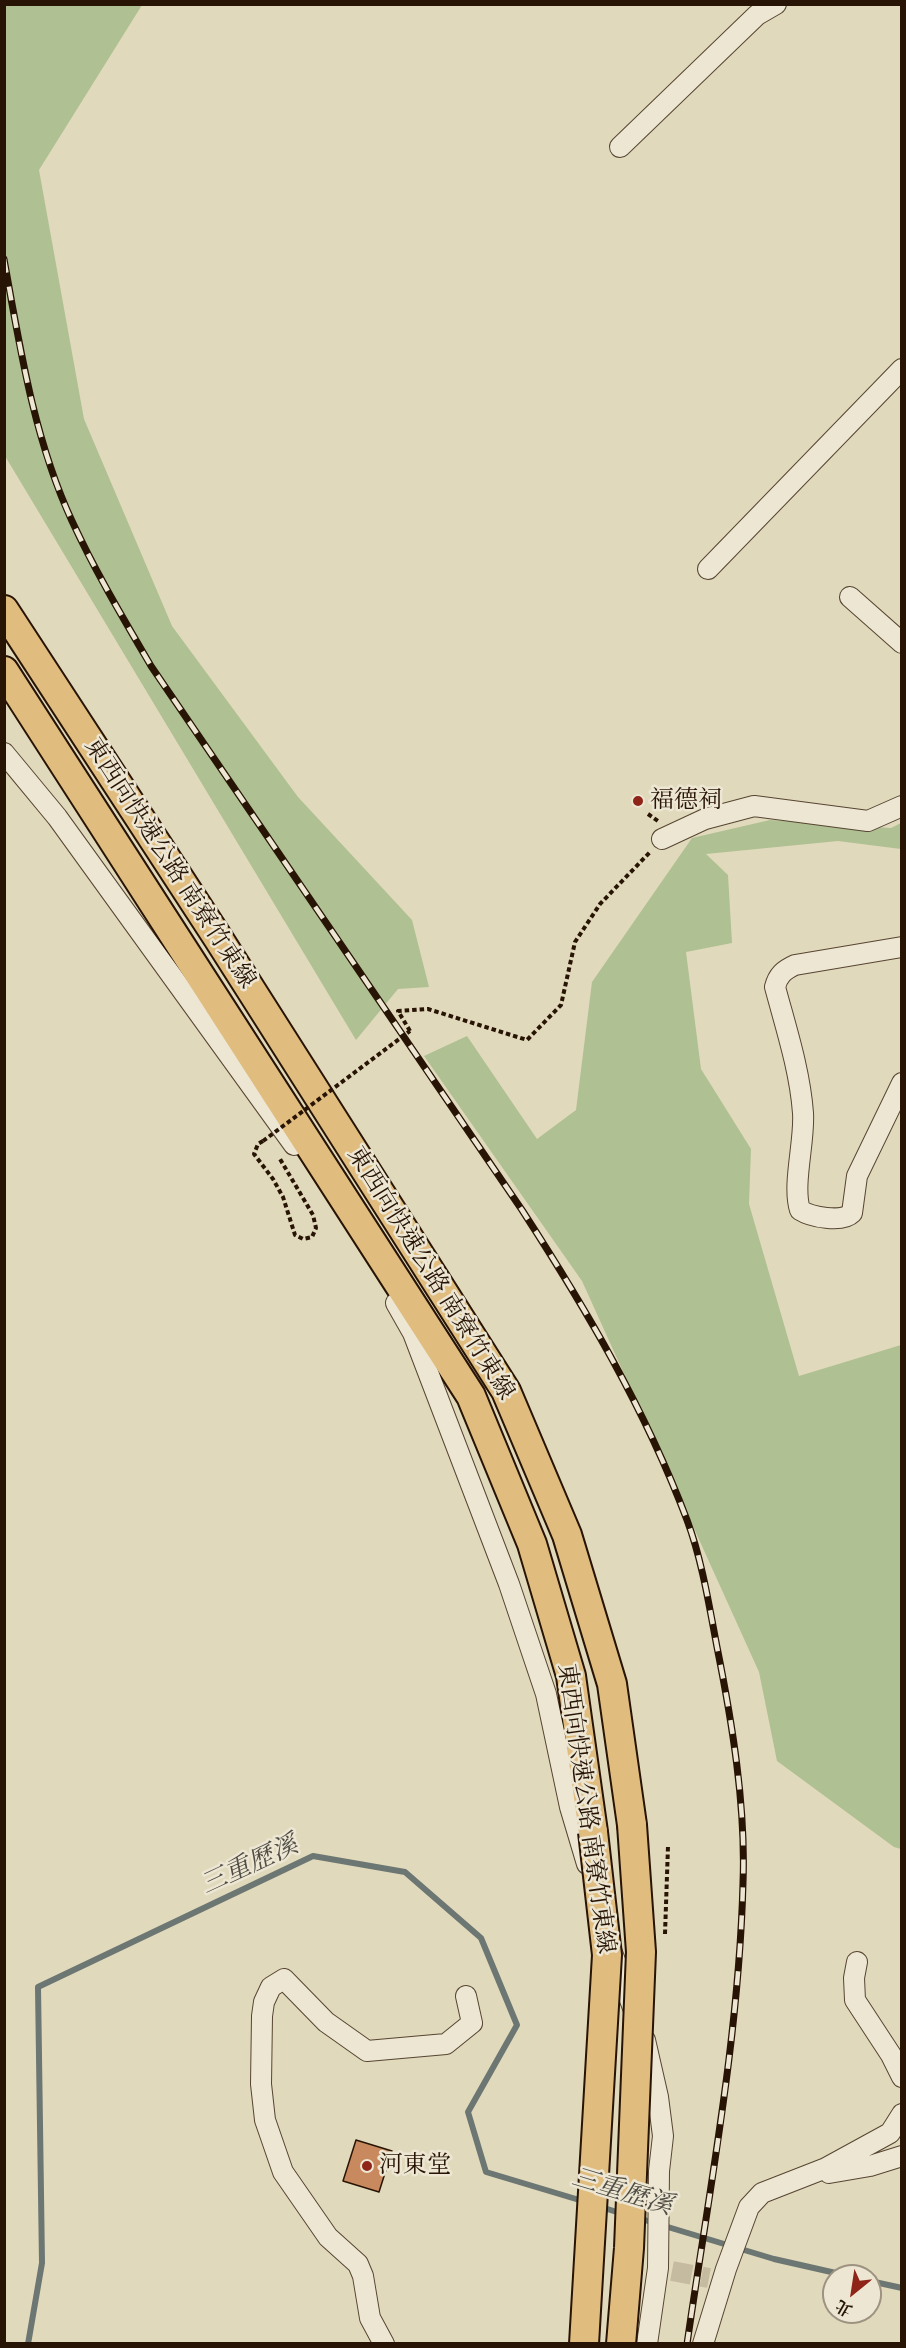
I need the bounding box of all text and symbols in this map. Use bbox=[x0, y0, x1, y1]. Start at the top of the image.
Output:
street label: 東西向快速公路 南寮竹東線 bbox=[77, 733, 261, 995]
place label: 福德祠 bbox=[650, 787, 722, 815]
marker: 福德祠 bbox=[631, 794, 645, 808]
street label: 東西向快速公路 南寮竹東線 bbox=[340, 1142, 520, 1406]
street label: 東西向快速公路 南寮竹東線 bbox=[550, 1662, 620, 1956]
water label: 三重歷溪 bbox=[196, 1830, 304, 1902]
place label: 河東堂 bbox=[379, 2152, 451, 2180]
marker: 河東堂 bbox=[360, 2159, 374, 2173]
water label: 三重歷溪 bbox=[568, 2163, 676, 2223]
north arrow bbox=[822, 2264, 882, 2324]
text: 北 bbox=[832, 2295, 856, 2321]

